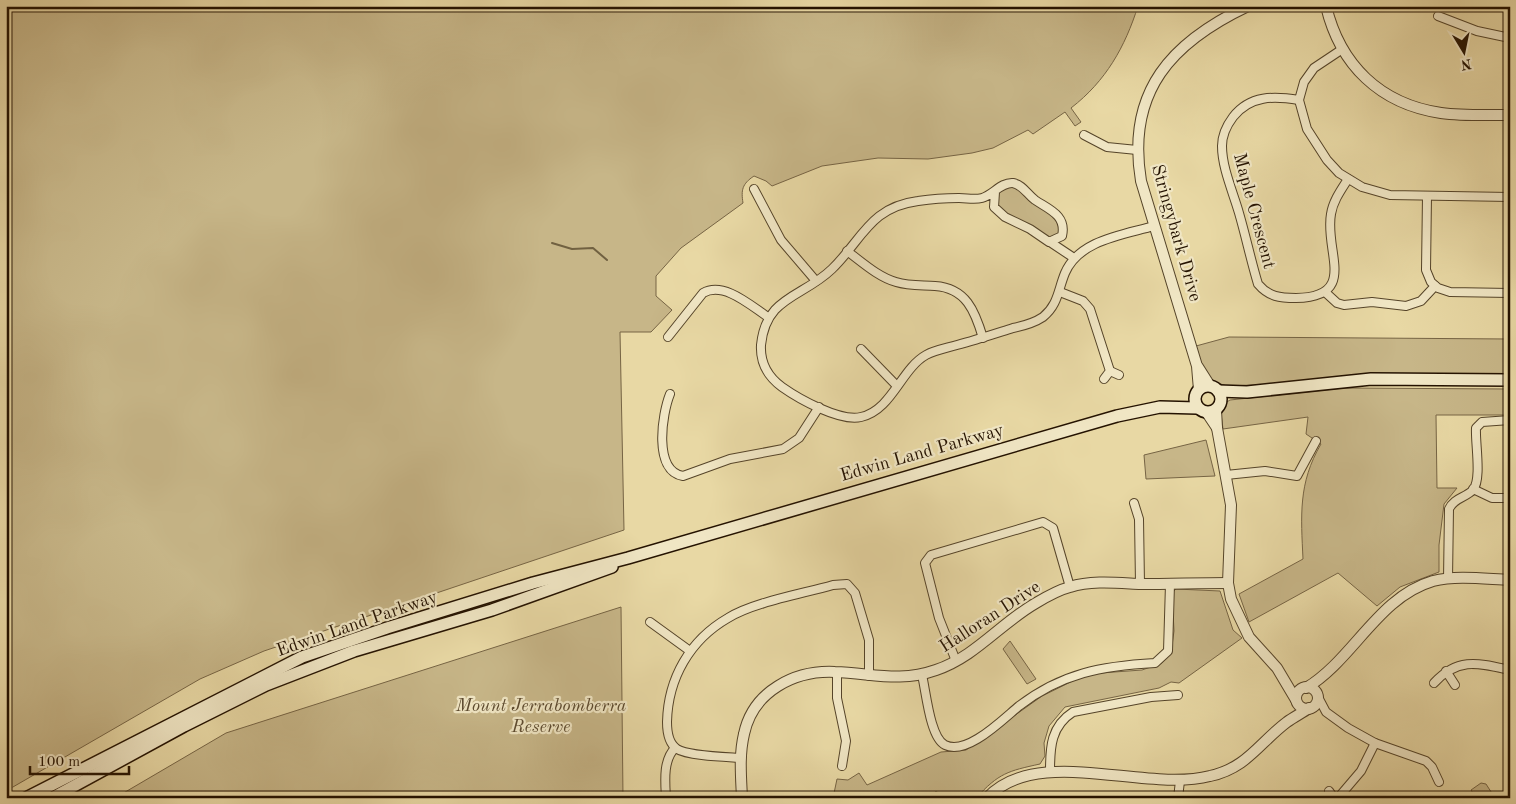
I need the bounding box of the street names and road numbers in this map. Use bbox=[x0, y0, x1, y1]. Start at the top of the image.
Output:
street label: Maple Crescent bbox=[1230, 151, 1278, 271]
street label: Stringybark Drive bbox=[1148, 162, 1204, 304]
street label: Edwin Land Parkway bbox=[838, 421, 1006, 485]
street label: Halloran Drive bbox=[936, 578, 1044, 656]
street label: Edwin Land Parkway bbox=[274, 588, 440, 660]

